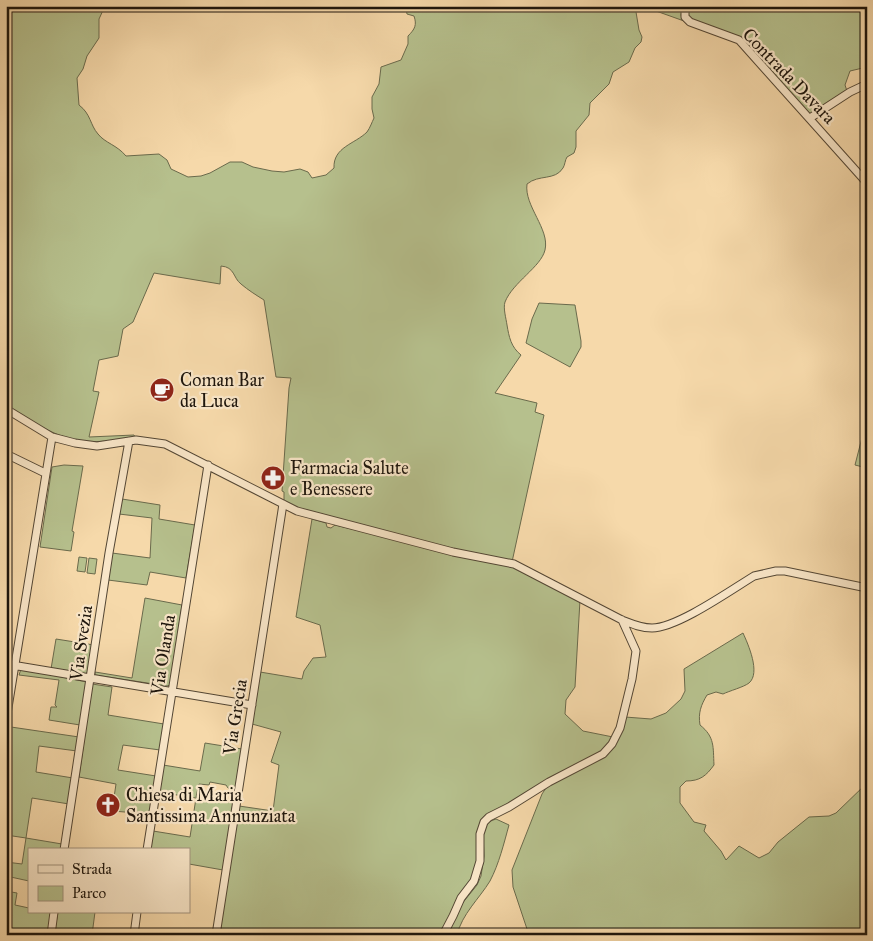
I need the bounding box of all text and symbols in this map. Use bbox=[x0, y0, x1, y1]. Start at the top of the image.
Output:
street label: Contrada Davara bbox=[738, 24, 840, 129]
place label: Coman Bar da Luca bbox=[180, 369, 264, 412]
cafe icon: Coman Bar da Luca bbox=[149, 377, 175, 403]
place label: Farmacia Salute e Benessere bbox=[290, 457, 409, 500]
pharmacy icon: Farmacia Salute e Benessere bbox=[260, 465, 286, 491]
street label: Via Svezia bbox=[65, 603, 97, 683]
street label: Via Olanda bbox=[146, 613, 180, 698]
street label: Via Grecia bbox=[218, 677, 252, 757]
place label: Chiesa di Maria Santissima Annunziata bbox=[126, 784, 296, 827]
church icon: Chiesa di Maria Santissima Annunziata bbox=[95, 792, 121, 818]
legend bbox=[28, 848, 190, 914]
text: Strada bbox=[72, 860, 112, 878]
text: Parco bbox=[72, 884, 107, 902]

